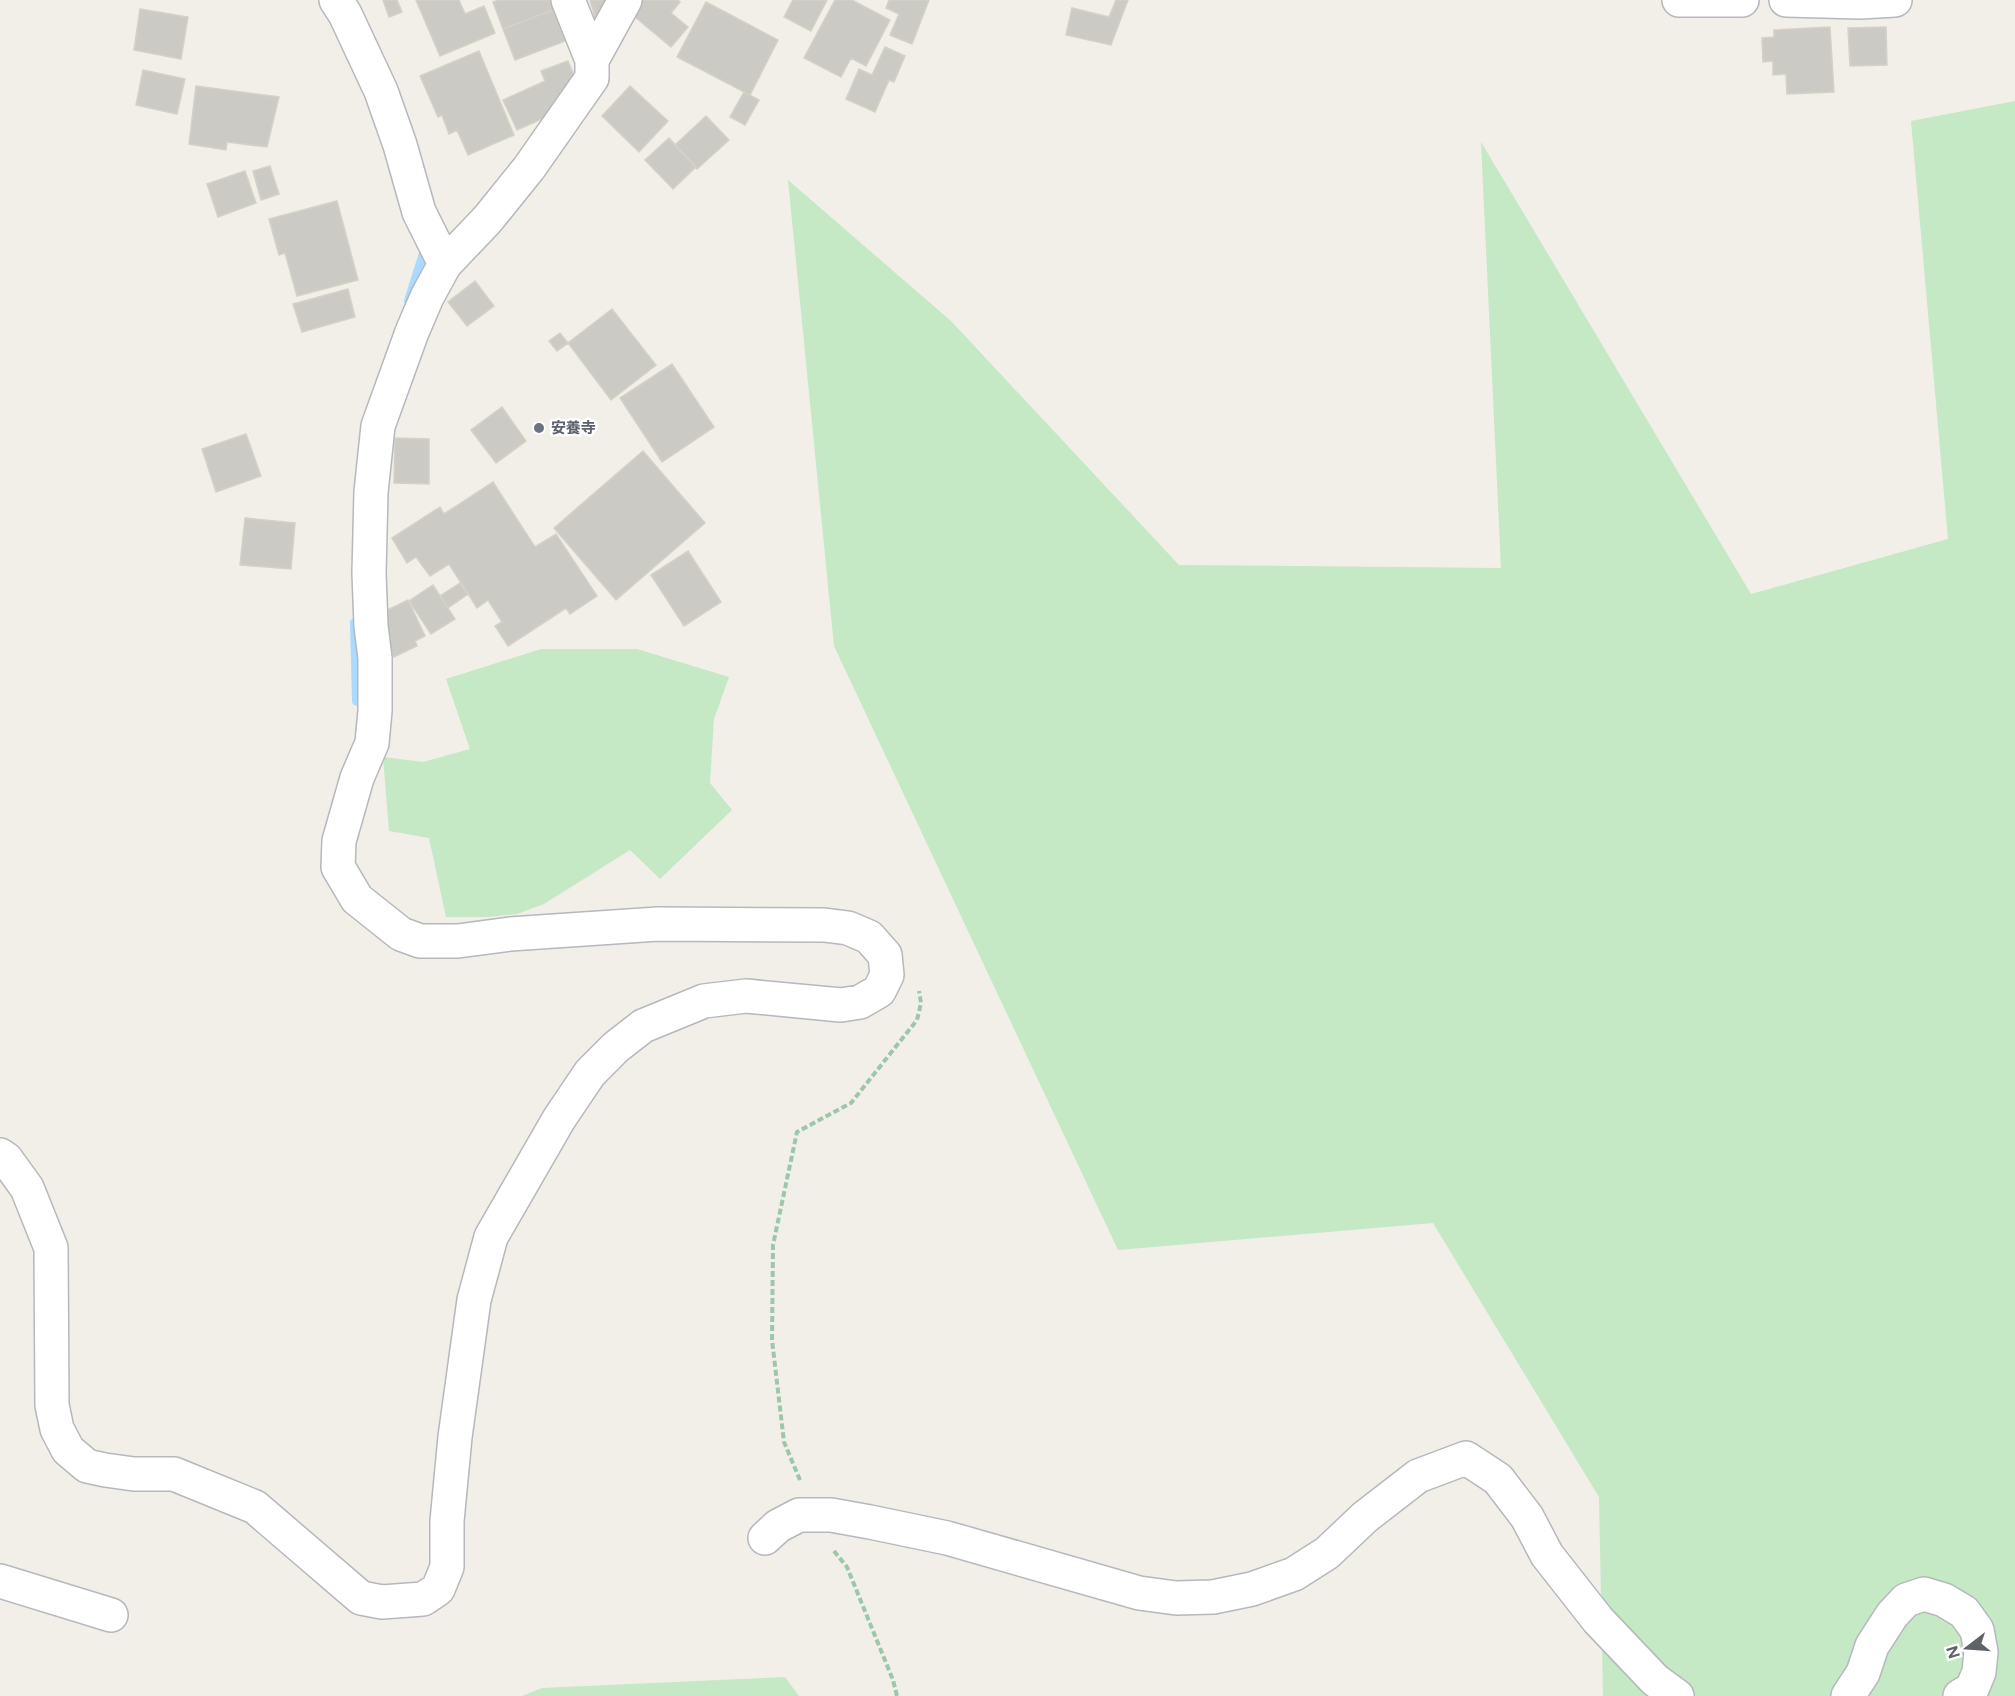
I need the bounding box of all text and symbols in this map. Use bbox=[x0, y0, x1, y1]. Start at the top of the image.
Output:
place label: 安養寺 bbox=[551, 419, 596, 437]
marker: 安養寺 bbox=[532, 421, 546, 435]
north arrow bbox=[1937, 1618, 1997, 1678]
text: N bbox=[1942, 1644, 1964, 1661]

